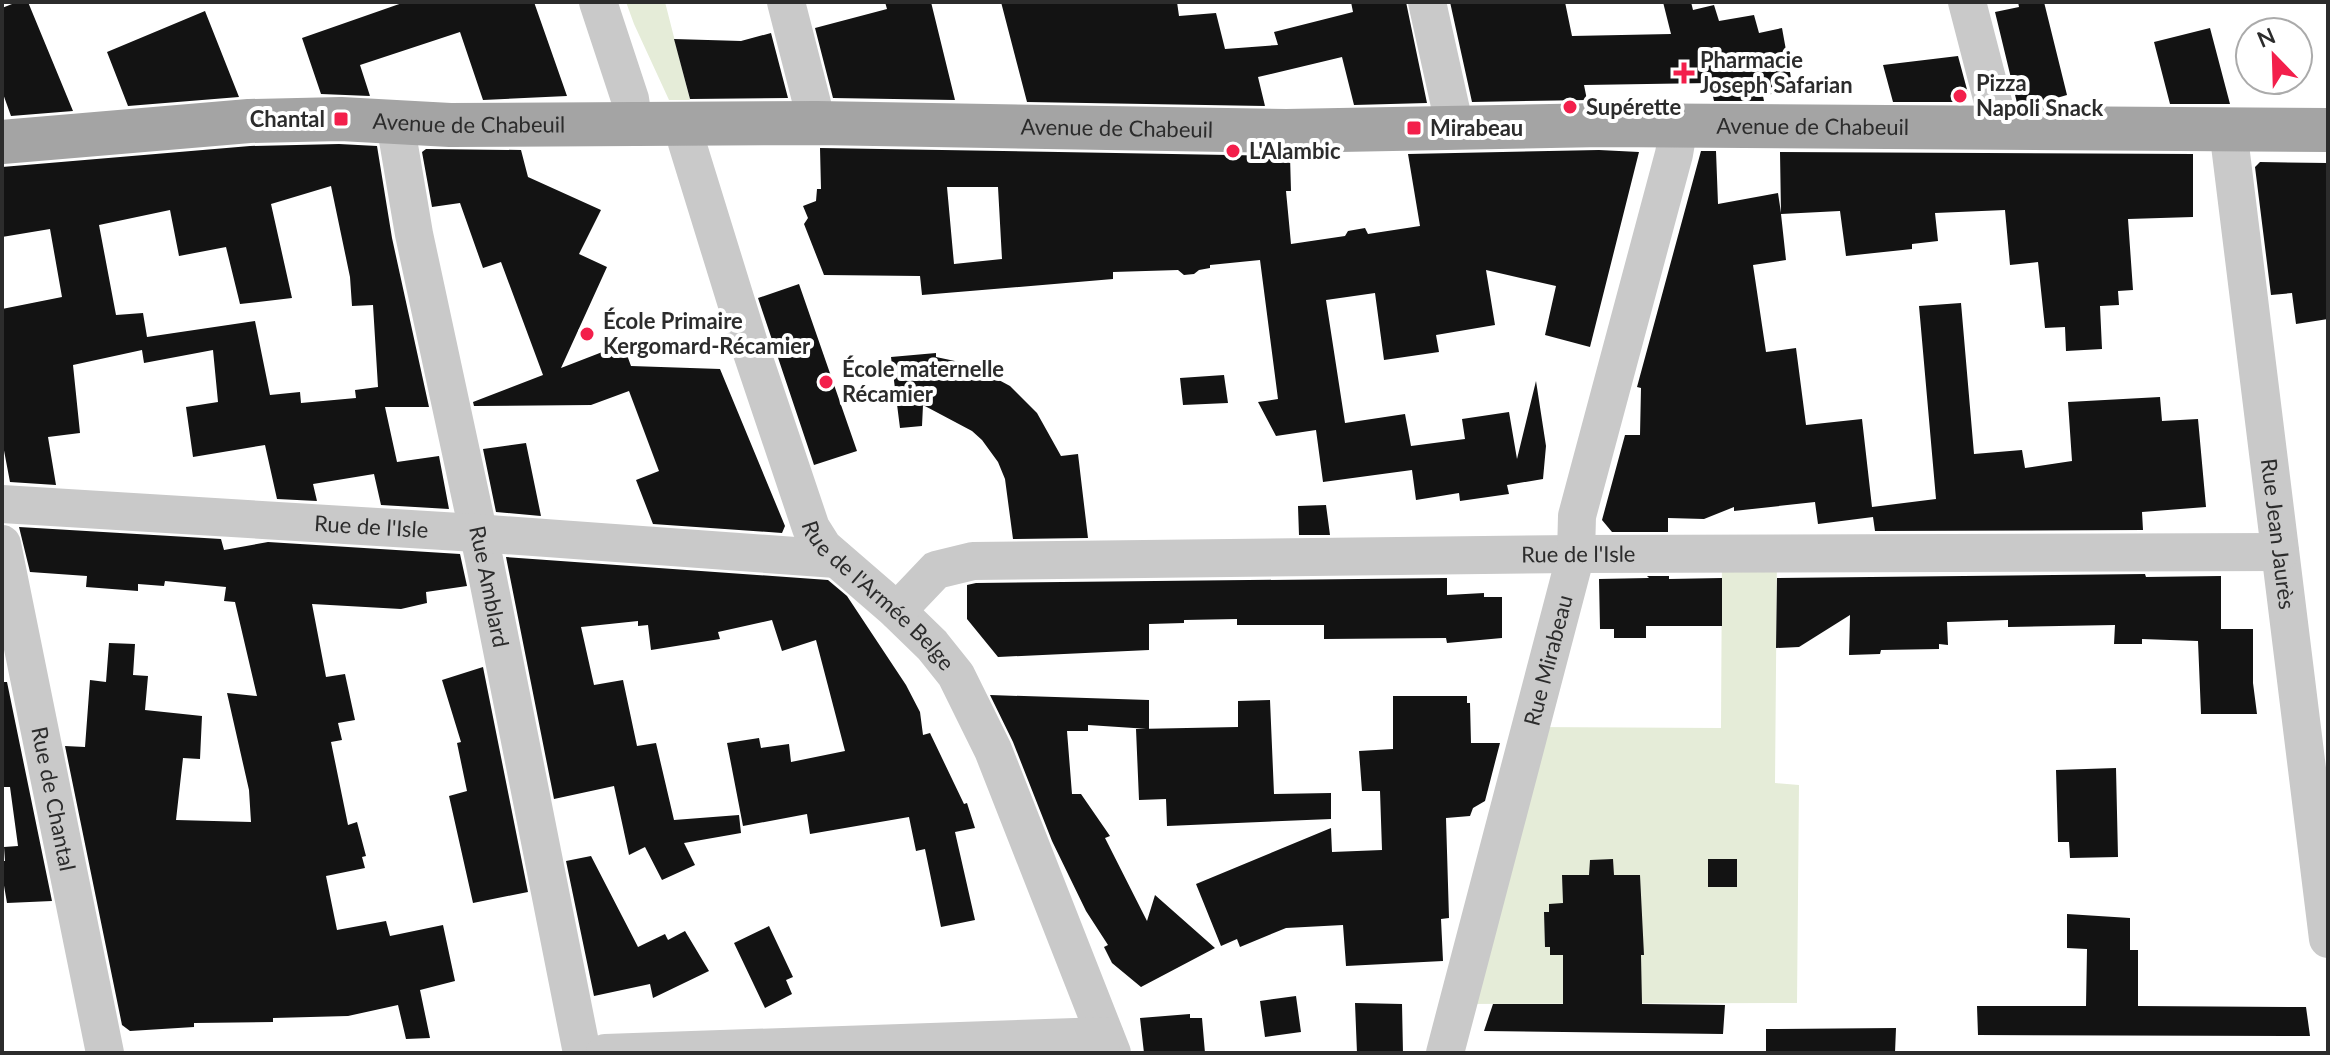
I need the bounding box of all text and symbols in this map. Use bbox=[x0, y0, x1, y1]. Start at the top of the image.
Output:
north arrow bbox=[2234, 16, 2314, 96]
text: N bbox=[2253, 21, 2279, 53]
place label: Pharmacie Joseph Safarian bbox=[1700, 46, 1853, 98]
marker: Pharmacie Joseph Safarian bbox=[1675, 64, 1693, 82]
place label: Pizza Napoli Snack bbox=[1976, 69, 2103, 121]
marker: Pizza Napoli Snack bbox=[1951, 87, 1969, 105]
place label: Supérette bbox=[1586, 93, 1681, 120]
marker: Supérette bbox=[1561, 98, 1579, 116]
place label: Chantal bbox=[250, 105, 325, 132]
street label: Avenue de Chabeuil bbox=[372, 107, 565, 138]
marker: Chantal bbox=[332, 110, 350, 128]
street label: Avenue de Chabeuil bbox=[1020, 112, 1213, 143]
street label: Avenue de Chabeuil bbox=[1716, 112, 1909, 140]
place label: Mirabeau bbox=[1430, 114, 1523, 141]
marker: Mirabeau bbox=[1405, 119, 1423, 137]
place label: L'Alambic bbox=[1249, 137, 1341, 164]
marker: L'Alambic bbox=[1224, 142, 1242, 160]
place label: École Primaire Kergomard-Récamier bbox=[603, 307, 811, 359]
marker: École Primaire Kergomard-Récamier bbox=[578, 325, 596, 343]
place label: École maternelle Récamier bbox=[842, 355, 1004, 407]
marker: École maternelle Récamier bbox=[817, 373, 835, 391]
street label: Rue Jean Jaurès bbox=[2256, 457, 2301, 611]
street label: Rue de l'Isle bbox=[313, 509, 429, 543]
street label: Rue de l'Armée Belge bbox=[796, 517, 961, 675]
street label: Rue Amblard bbox=[464, 523, 515, 650]
street label: Rue de l'Isle bbox=[1521, 540, 1636, 568]
street label: Rue Mirabeau bbox=[1517, 592, 1578, 729]
street label: Rue de Chantal bbox=[26, 724, 82, 873]

